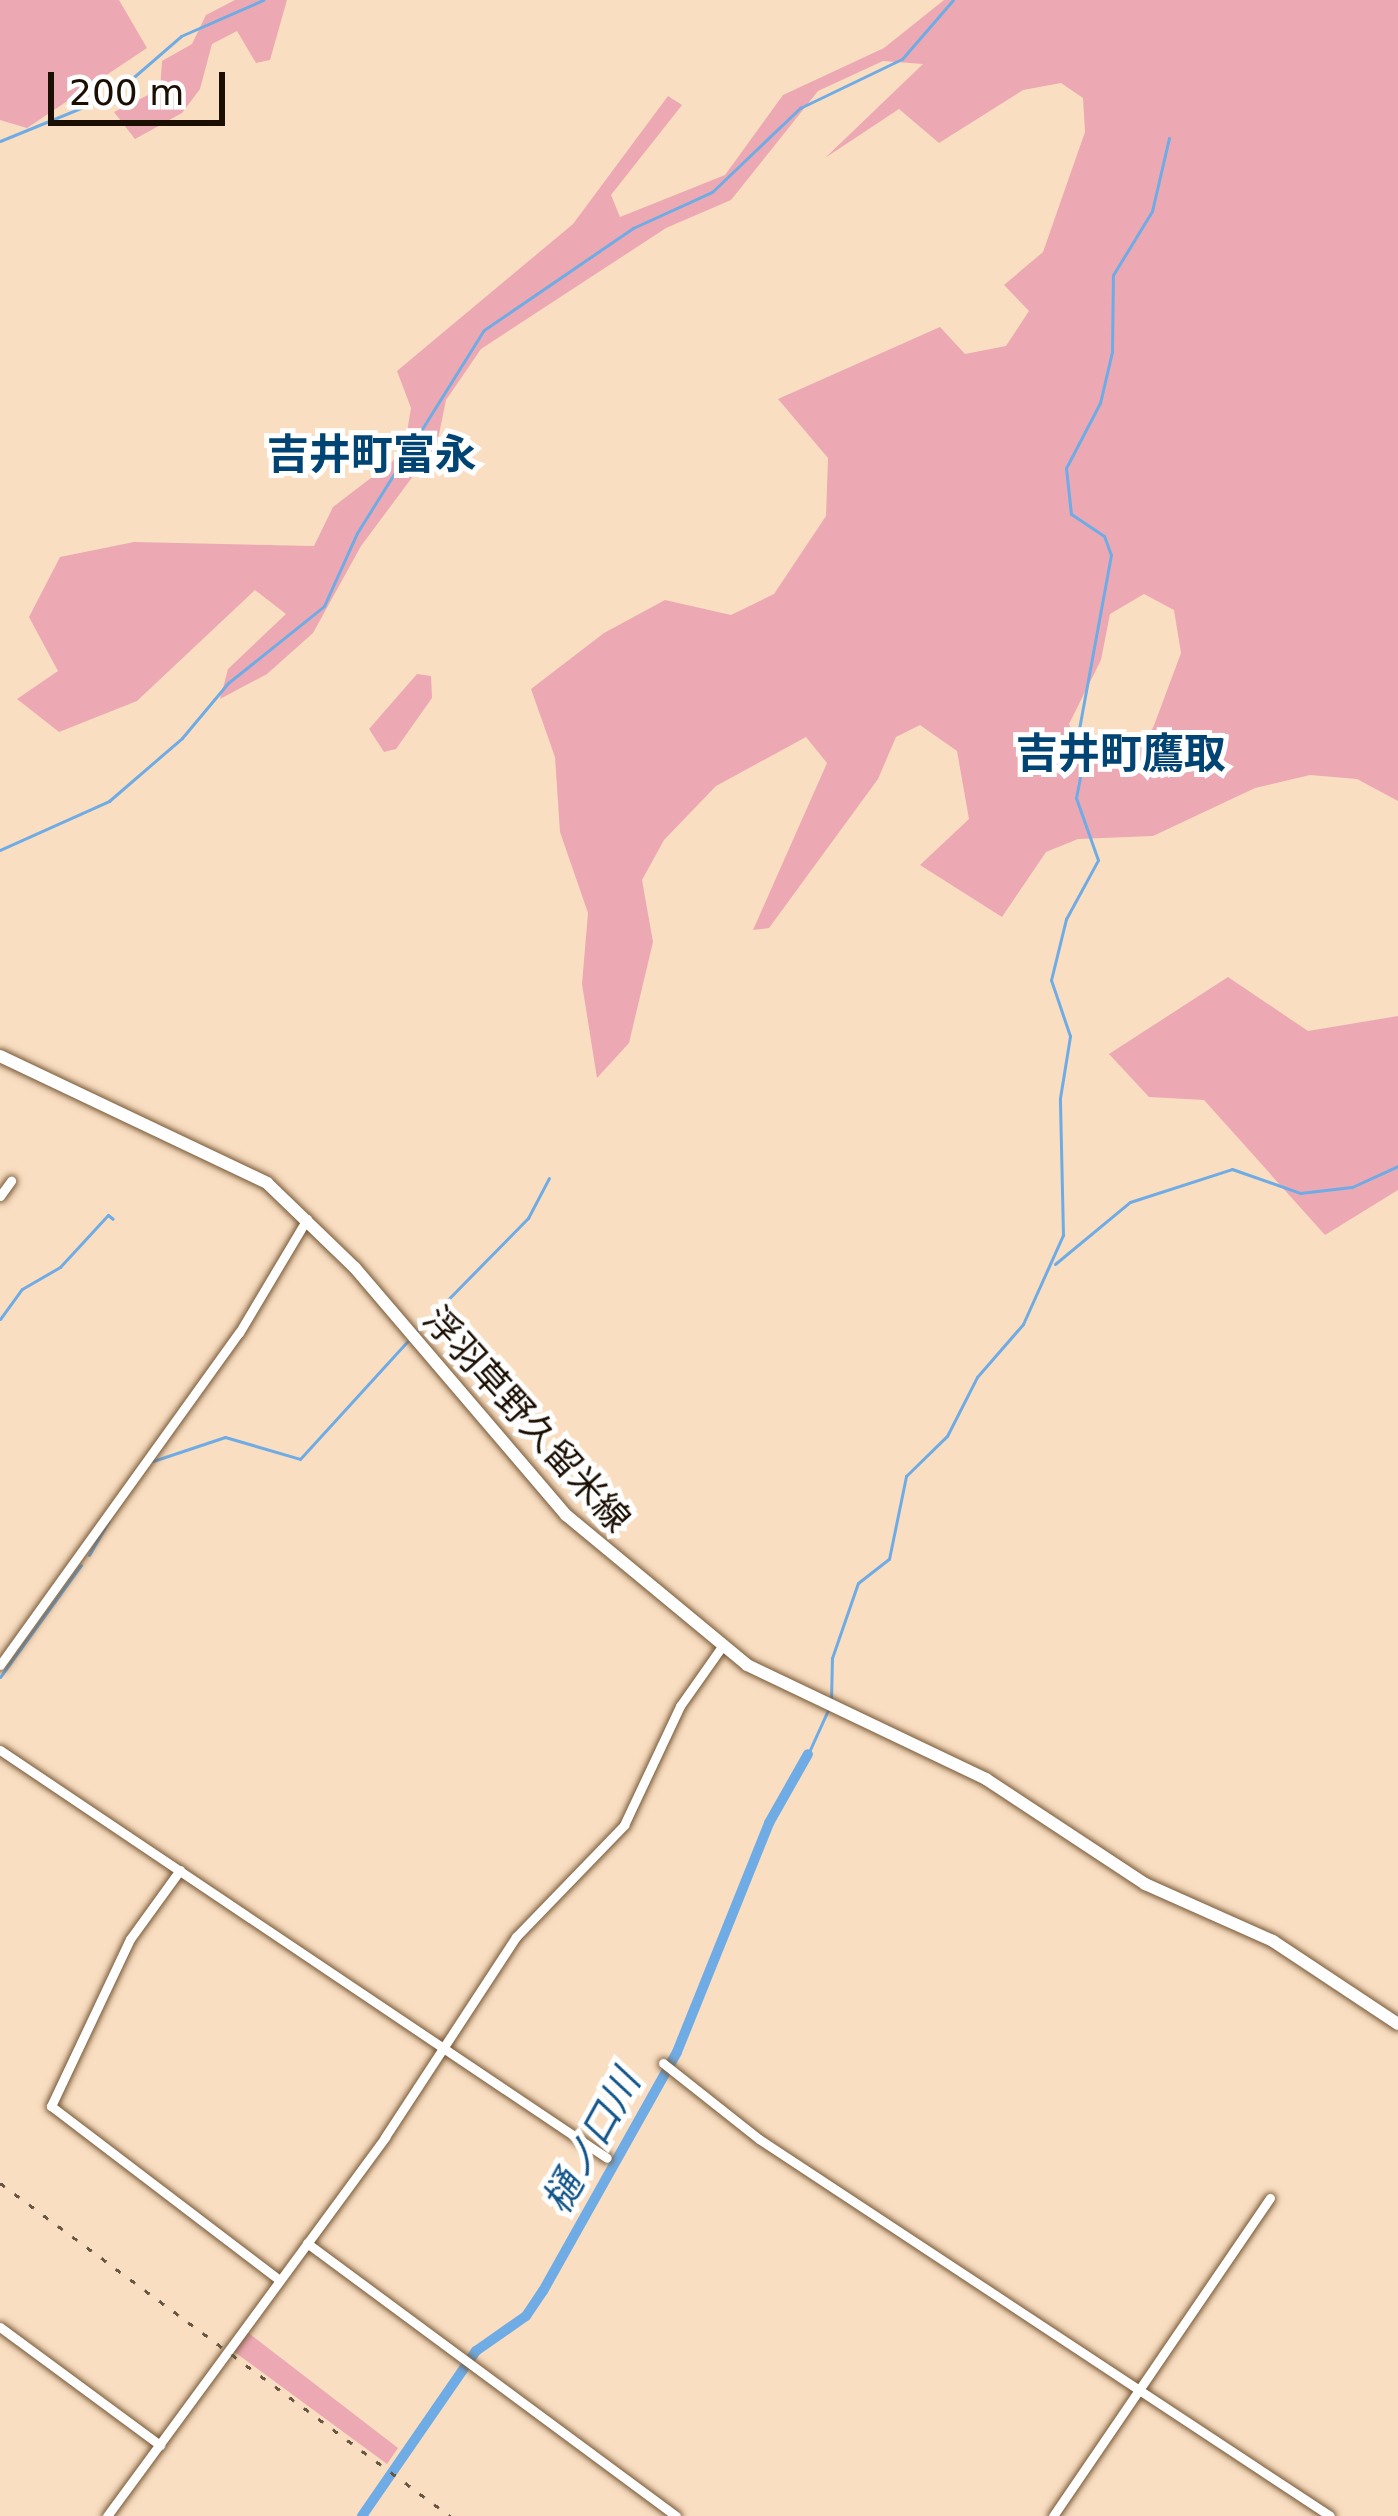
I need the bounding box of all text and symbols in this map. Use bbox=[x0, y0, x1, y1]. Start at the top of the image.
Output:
scale bar bbox=[54, 48, 231, 122]
text: 200 m bbox=[69, 72, 184, 113]
district label: 吉井町富永 bbox=[267, 430, 477, 480]
district label: 吉井町鷹取 bbox=[1016, 729, 1226, 779]
street label: 浮羽草野久留米線 bbox=[415, 1298, 639, 1540]
water label: 樋ノ口川 bbox=[534, 2062, 650, 2222]

